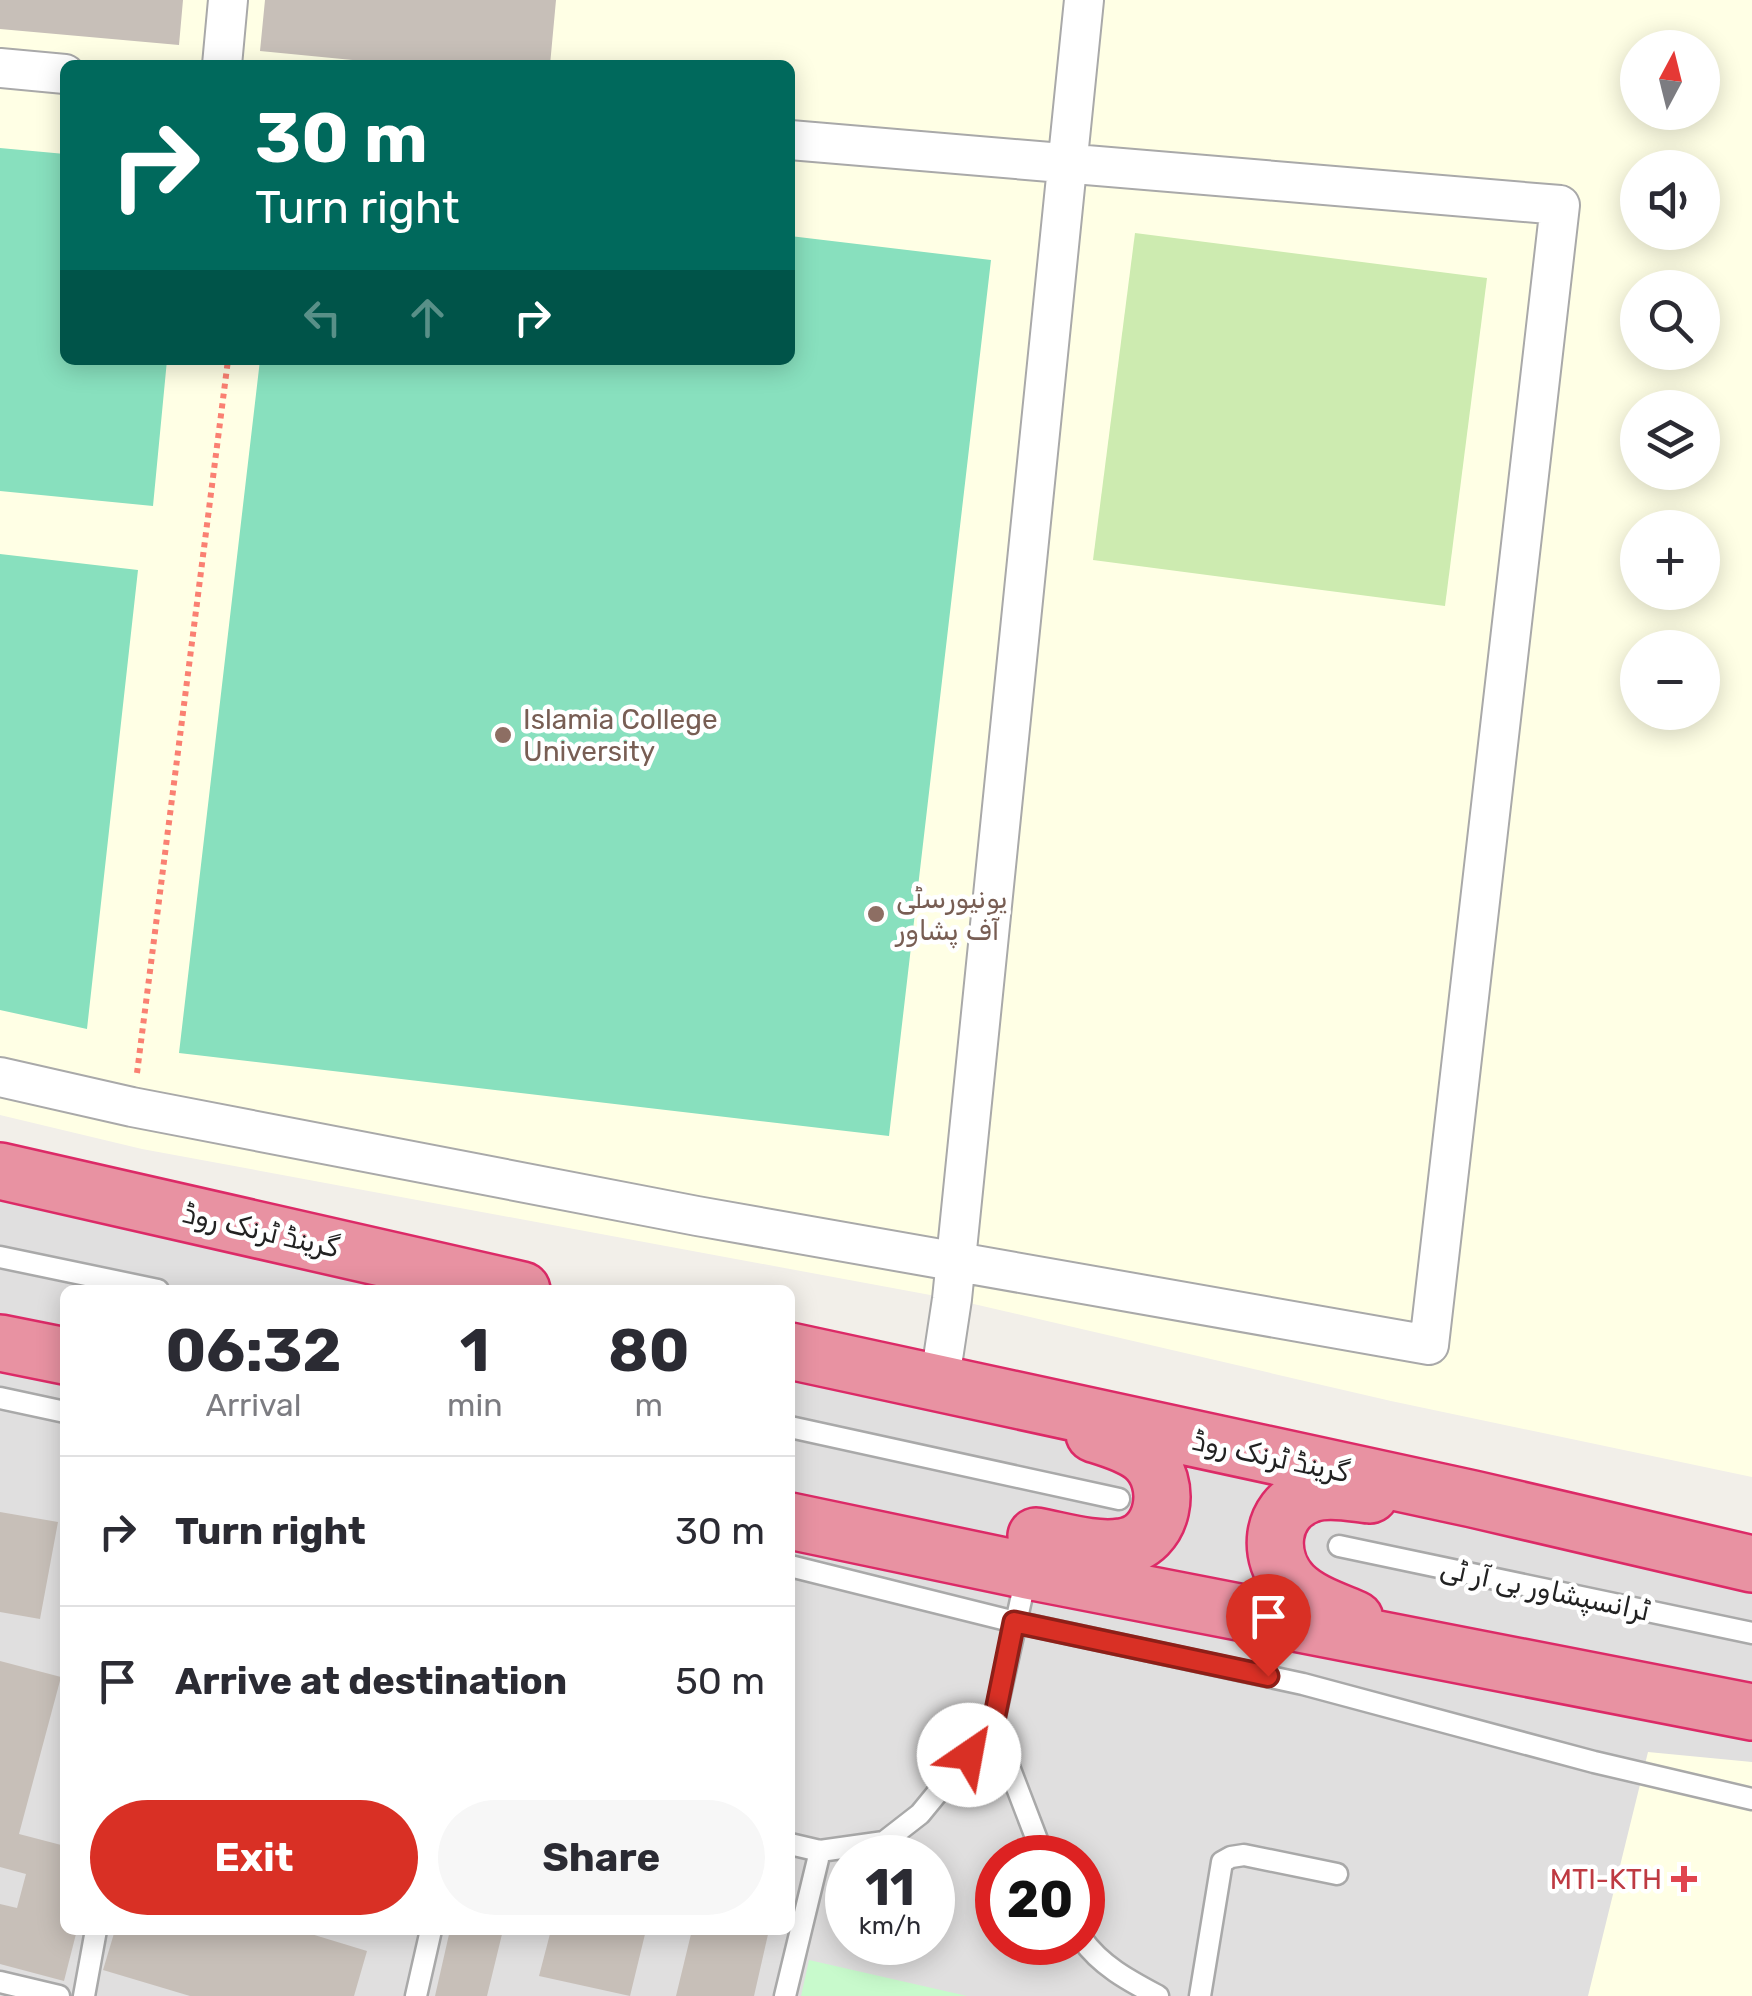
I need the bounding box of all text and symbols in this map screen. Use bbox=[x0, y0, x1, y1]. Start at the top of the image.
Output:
north arrow bbox=[1620, 30, 1720, 130]
map controls bbox=[1620, 30, 1720, 730]
text: 30 m bbox=[255, 97, 428, 180]
icon: right bbox=[90, 100, 220, 230]
button: sound bbox=[1620, 150, 1720, 250]
text: Turn right bbox=[255, 181, 459, 234]
button: search bbox=[1620, 270, 1720, 370]
icon: left bbox=[295, 290, 350, 345]
icon: ahead bbox=[400, 290, 455, 345]
icon: right bbox=[505, 290, 560, 345]
button: layers bbox=[1620, 390, 1720, 490]
button: + bbox=[1620, 510, 1720, 610]
button: − bbox=[1620, 630, 1720, 730]
place label: Islamia College University bbox=[523, 703, 718, 768]
marker: Islamia College University bbox=[492, 724, 514, 746]
place label: یونیورسٹی آف پشاور bbox=[894, 882, 1008, 949]
marker: یونیورسٹی آف پشاور bbox=[865, 903, 887, 925]
street label: گرینڈ ٹرنک روڈ bbox=[180, 1196, 343, 1265]
text: 06:32 bbox=[166, 1315, 341, 1386]
text: 1 bbox=[460, 1315, 490, 1386]
text: 80 bbox=[608, 1315, 689, 1386]
text: Arrival bbox=[205, 1386, 301, 1424]
text: min bbox=[447, 1386, 503, 1424]
text: m bbox=[635, 1386, 663, 1424]
street label: گرینڈ ٹرنک روڈ bbox=[1190, 1424, 1353, 1489]
icon: right bbox=[90, 1504, 145, 1559]
text: Turn right bbox=[175, 1508, 366, 1554]
text: 30 m bbox=[675, 1508, 765, 1554]
street label: ٹرانسپشاور بی آر ٹی bbox=[1437, 1551, 1653, 1630]
pin bbox=[1226, 1574, 1311, 1677]
icon: arrive bbox=[1241, 1589, 1296, 1644]
icon: arrive bbox=[90, 1654, 145, 1709]
text: Arrive at destination bbox=[175, 1658, 567, 1704]
text: 50 m bbox=[675, 1658, 765, 1704]
position arrow bbox=[917, 1703, 1021, 1807]
button: Exit bbox=[90, 1800, 418, 1915]
button: Share bbox=[438, 1800, 765, 1915]
speed limit sign: 20 bbox=[975, 1835, 1105, 1965]
text: 11 bbox=[865, 1858, 915, 1918]
place label: MTI-KTH bbox=[1550, 1863, 1662, 1896]
marker: MTI-KTH bbox=[1671, 1866, 1697, 1892]
text: km/h bbox=[859, 1911, 921, 1940]

